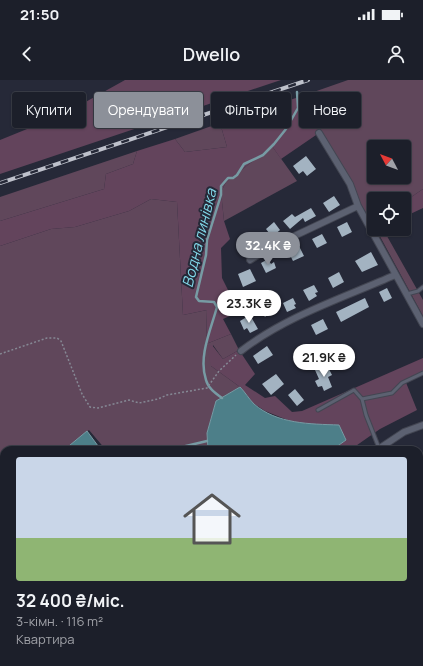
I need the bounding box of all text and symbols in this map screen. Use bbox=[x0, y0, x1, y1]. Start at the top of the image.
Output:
text: 21:50 bbox=[20, 4, 59, 25]
text: Dwello bbox=[183, 42, 240, 66]
icon: back bbox=[16, 43, 38, 65]
icon: person bbox=[385, 43, 407, 65]
chip: Купити bbox=[12, 92, 86, 128]
chip: Орендувати bbox=[94, 92, 203, 128]
chip: Фільтри bbox=[211, 92, 291, 128]
chip: Нове bbox=[299, 92, 361, 128]
north arrow bbox=[367, 140, 411, 184]
map controls bbox=[367, 140, 411, 236]
water label: Водна линівка bbox=[177, 186, 222, 289]
button: locate bbox=[367, 192, 411, 236]
pin: 32.4K ₴ bbox=[231, 232, 305, 266]
text: 32.4K ₴ bbox=[245, 236, 291, 254]
pin: 23.3K ₴ bbox=[212, 290, 286, 324]
text: 23.3K ₴ bbox=[226, 294, 272, 312]
pin: 21.9K ₴ bbox=[287, 344, 361, 378]
text: 21.9K ₴ bbox=[302, 348, 346, 366]
icon: home bbox=[176, 483, 248, 555]
text: 32 400 ₴/міс. bbox=[16, 589, 125, 612]
text: 3-кімн. · 116 m² bbox=[16, 612, 103, 630]
text: Квартира bbox=[16, 630, 75, 648]

